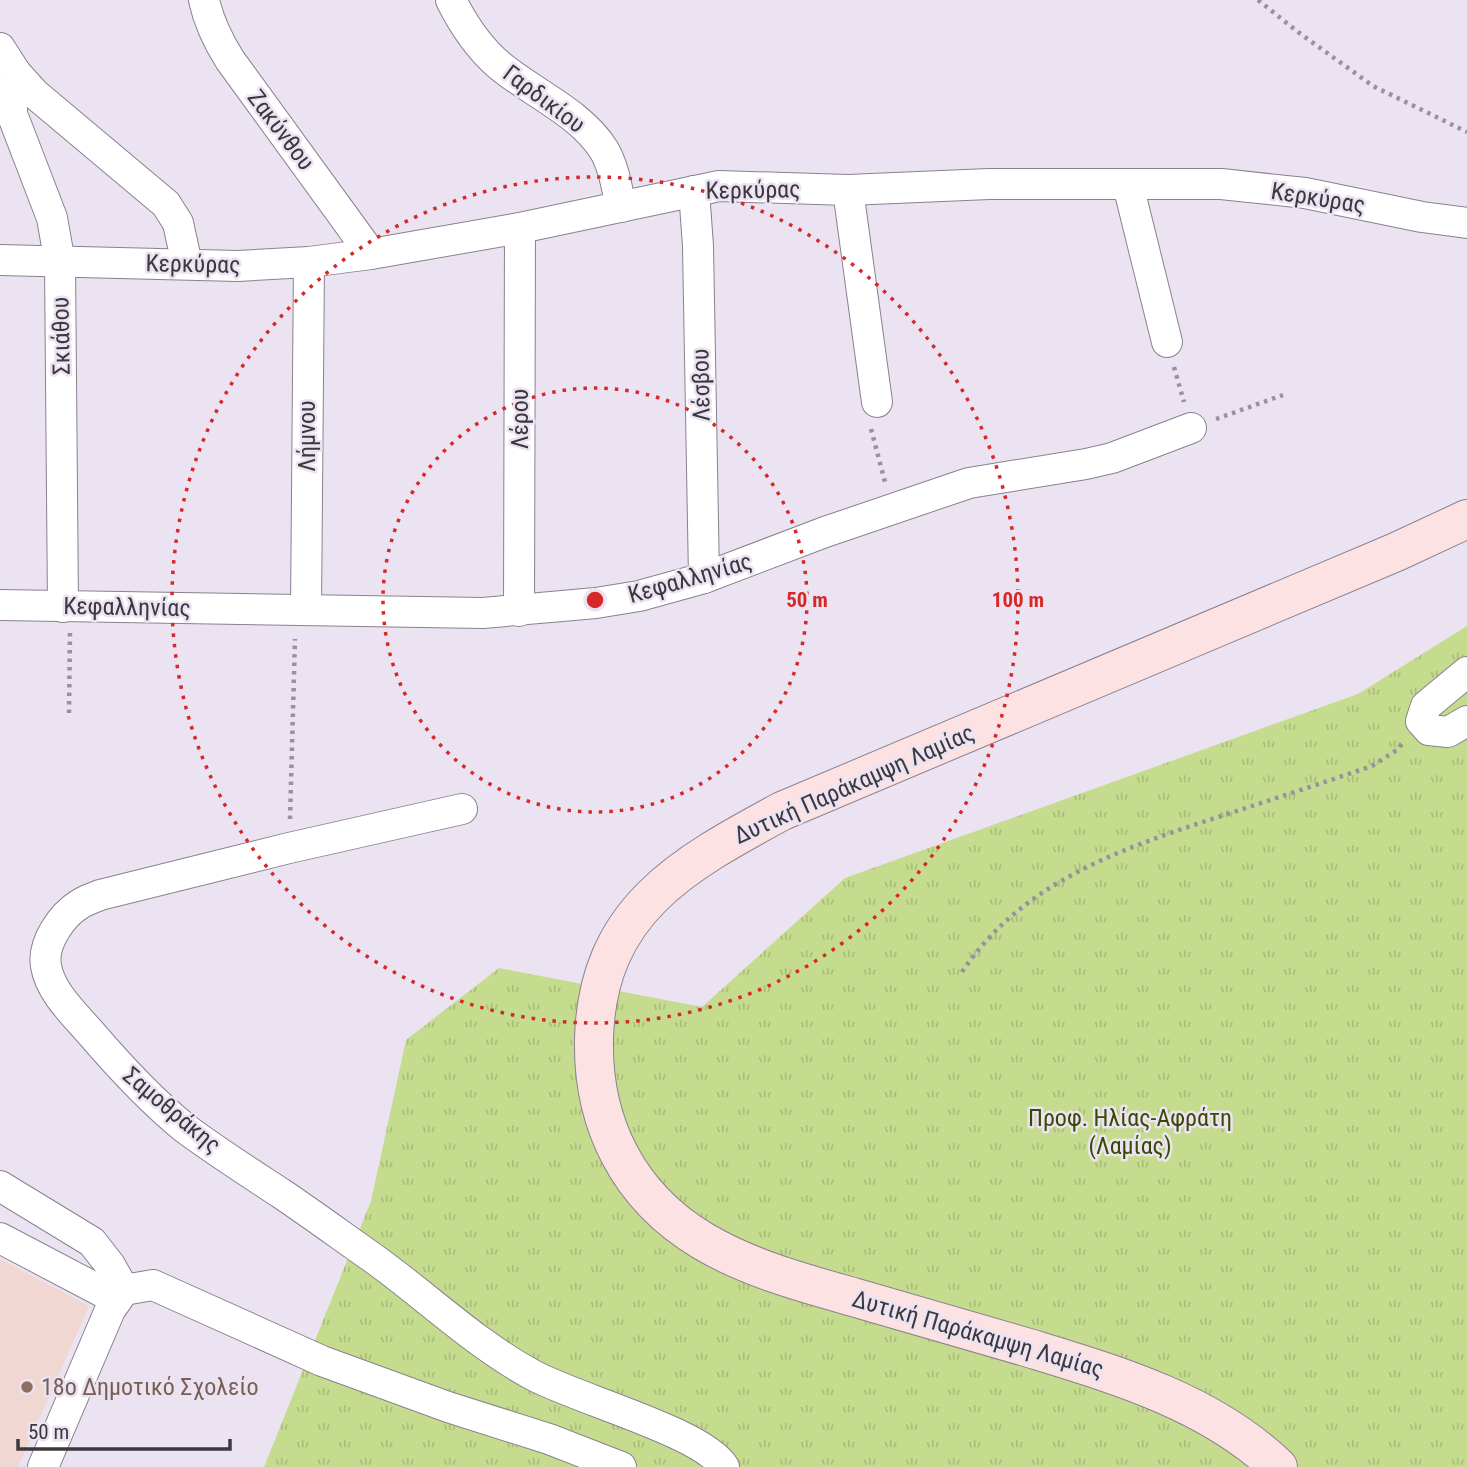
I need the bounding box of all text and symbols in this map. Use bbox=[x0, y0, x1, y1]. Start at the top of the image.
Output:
street label: Γαρδικίου bbox=[498, 59, 590, 139]
street label: Ζακύνθου bbox=[242, 84, 320, 176]
street label: Κερκύρας bbox=[705, 175, 801, 205]
street label: Κερκύρας bbox=[1269, 177, 1367, 219]
street label: Κερκύρας bbox=[145, 249, 241, 279]
street label: Σκιάθου bbox=[46, 297, 76, 375]
street label: Λέσβου bbox=[686, 348, 716, 422]
street label: Λέρου bbox=[506, 389, 534, 449]
street label: Λήμνου bbox=[293, 400, 321, 472]
street label: Κεφαλληνίας bbox=[625, 547, 755, 609]
centre of rings bbox=[583, 588, 607, 612]
text: 50 m bbox=[786, 588, 828, 612]
text: 100 m bbox=[992, 588, 1044, 612]
street label: Κεφαλληνίας bbox=[63, 592, 191, 622]
street label: Δυτική Παράκαμψη Λαμίας bbox=[729, 718, 979, 850]
street label: Σαμοθράκης bbox=[117, 1061, 227, 1159]
park label: Προφ. Ηλίας-Αφράτη (Λαμίας) bbox=[1028, 1104, 1232, 1160]
street label: Δυτική Παράκαμψη Λαμίας bbox=[849, 1285, 1107, 1383]
place label: 18ο Δημοτικό Σχολείο bbox=[41, 1373, 258, 1401]
marker: 18ο Δημοτικό Σχολείο bbox=[19, 1379, 35, 1395]
scale bar bbox=[18, 1408, 229, 1452]
text: 50 m bbox=[28, 1420, 69, 1444]

